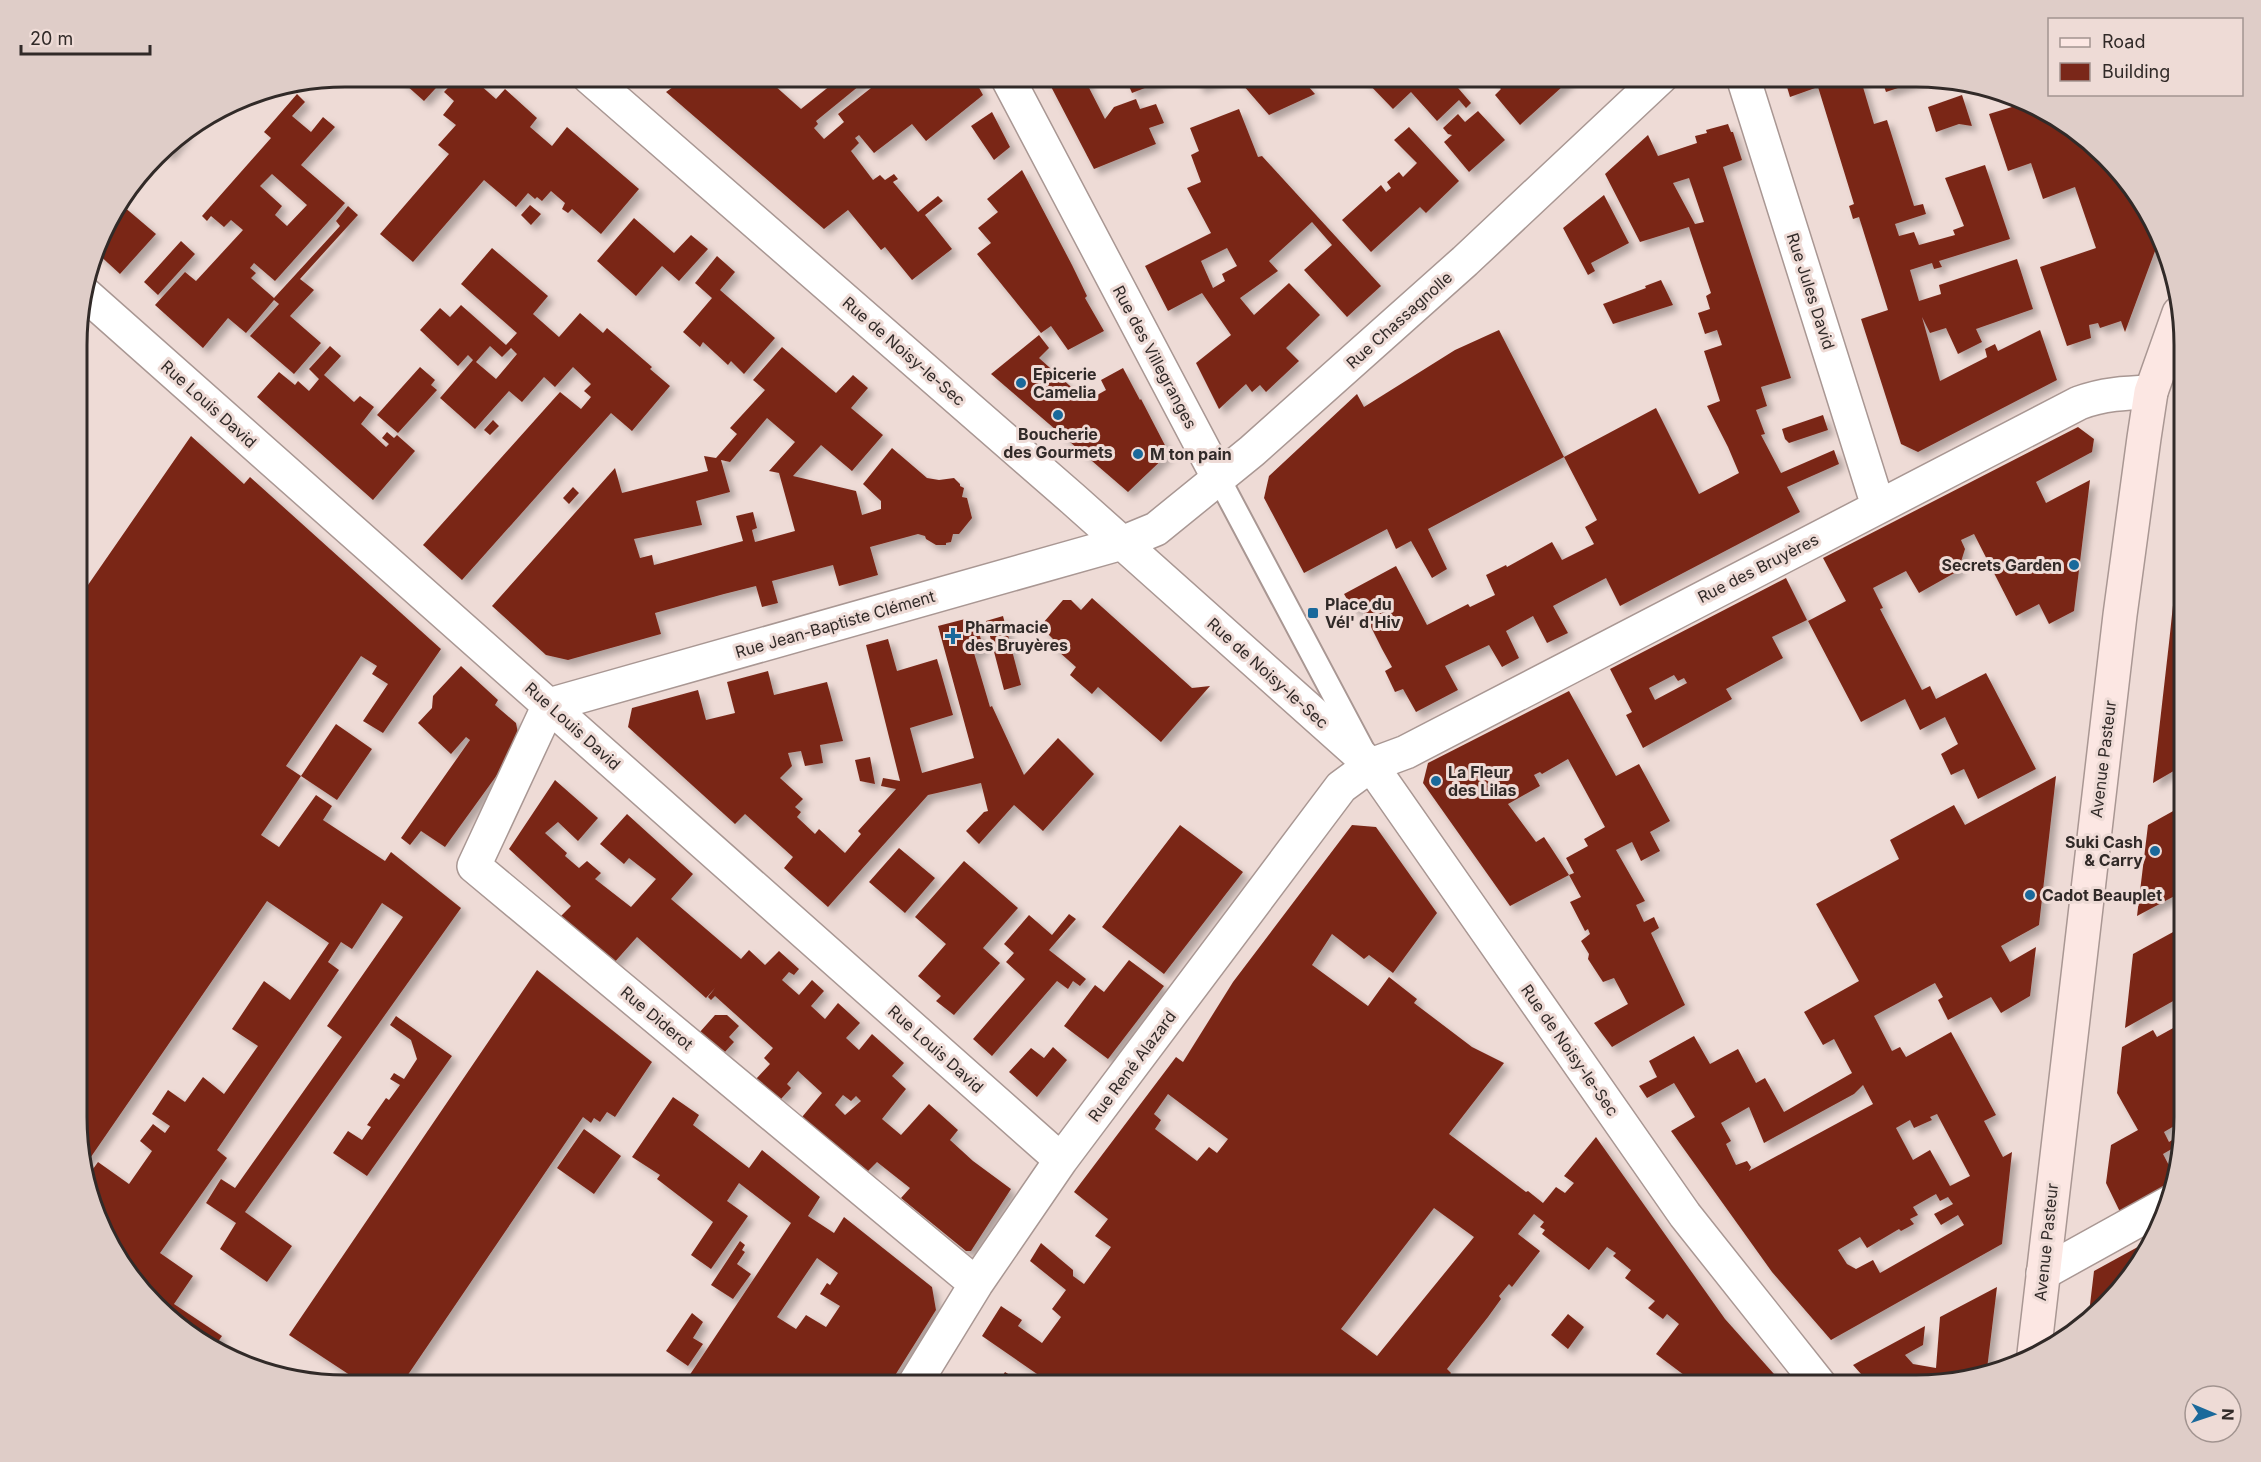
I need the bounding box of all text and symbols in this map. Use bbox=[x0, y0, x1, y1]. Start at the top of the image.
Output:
scale bar bbox=[21, 18, 150, 56]
legend bbox=[2048, 18, 2243, 96]
text: 20 m bbox=[30, 28, 73, 49]
text: Road bbox=[2102, 31, 2145, 52]
text: Building bbox=[2102, 61, 2170, 82]
street label: Rue Jules David bbox=[1783, 230, 1839, 352]
street label: Rue Chassagnolle bbox=[1342, 267, 1456, 373]
street label: Rue des Villegranges bbox=[1109, 282, 1201, 432]
street label: Rue de Noisy-le-Sec bbox=[838, 292, 970, 410]
street label: Rue Louis David bbox=[157, 356, 261, 452]
place label: Epicerie Camelia bbox=[1033, 364, 1097, 402]
marker: Epicerie Camelia bbox=[1014, 376, 1028, 390]
marker: Boucherie des Gourmets bbox=[1051, 408, 1065, 422]
place label: Boucherie des Gourmets bbox=[1003, 424, 1113, 462]
place label: M ton pain bbox=[1150, 444, 1232, 464]
marker: M ton pain bbox=[1131, 447, 1145, 461]
street label: Rue des Bruyères bbox=[1694, 529, 1822, 607]
place label: Secrets Garden bbox=[1941, 555, 2062, 575]
marker: Secrets Garden bbox=[2067, 558, 2081, 572]
street label: Rue Jean-Baptiste Clément bbox=[733, 586, 937, 662]
place label: Place du Vél' d'Hiv bbox=[1325, 594, 1401, 632]
marker: Place du Vél' d'Hiv bbox=[1306, 606, 1320, 620]
street label: Rue de Noisy-le-Sec bbox=[1203, 613, 1333, 733]
place label: Pharmacie des Bruyères bbox=[965, 617, 1068, 655]
marker: Pharmacie des Bruyères bbox=[946, 629, 960, 643]
street label: Rue Louis David bbox=[521, 678, 625, 774]
street label: Avenue Pasteur bbox=[2086, 699, 2120, 819]
place label: La Fleur des Lilas bbox=[1448, 762, 1516, 800]
marker: La Fleur des Lilas bbox=[1429, 774, 1443, 788]
place label: Suki Cash & Carry bbox=[2065, 832, 2143, 870]
marker: Suki Cash & Carry bbox=[2148, 844, 2162, 858]
place label: Cadot Beauplet bbox=[2042, 885, 2162, 905]
marker: Cadot Beauplet bbox=[2023, 888, 2037, 902]
street label: Rue de Noisy-le-Sec bbox=[1517, 980, 1623, 1120]
street label: Rue Diderot bbox=[617, 982, 697, 1054]
street label: Rue Louis David bbox=[884, 1001, 988, 1097]
street label: Rue René Alazard bbox=[1084, 1007, 1180, 1125]
street label: Avenue Pasteur bbox=[2030, 1182, 2062, 1302]
north arrow bbox=[2183, 1384, 2243, 1444]
text: N bbox=[2218, 1408, 2238, 1421]

